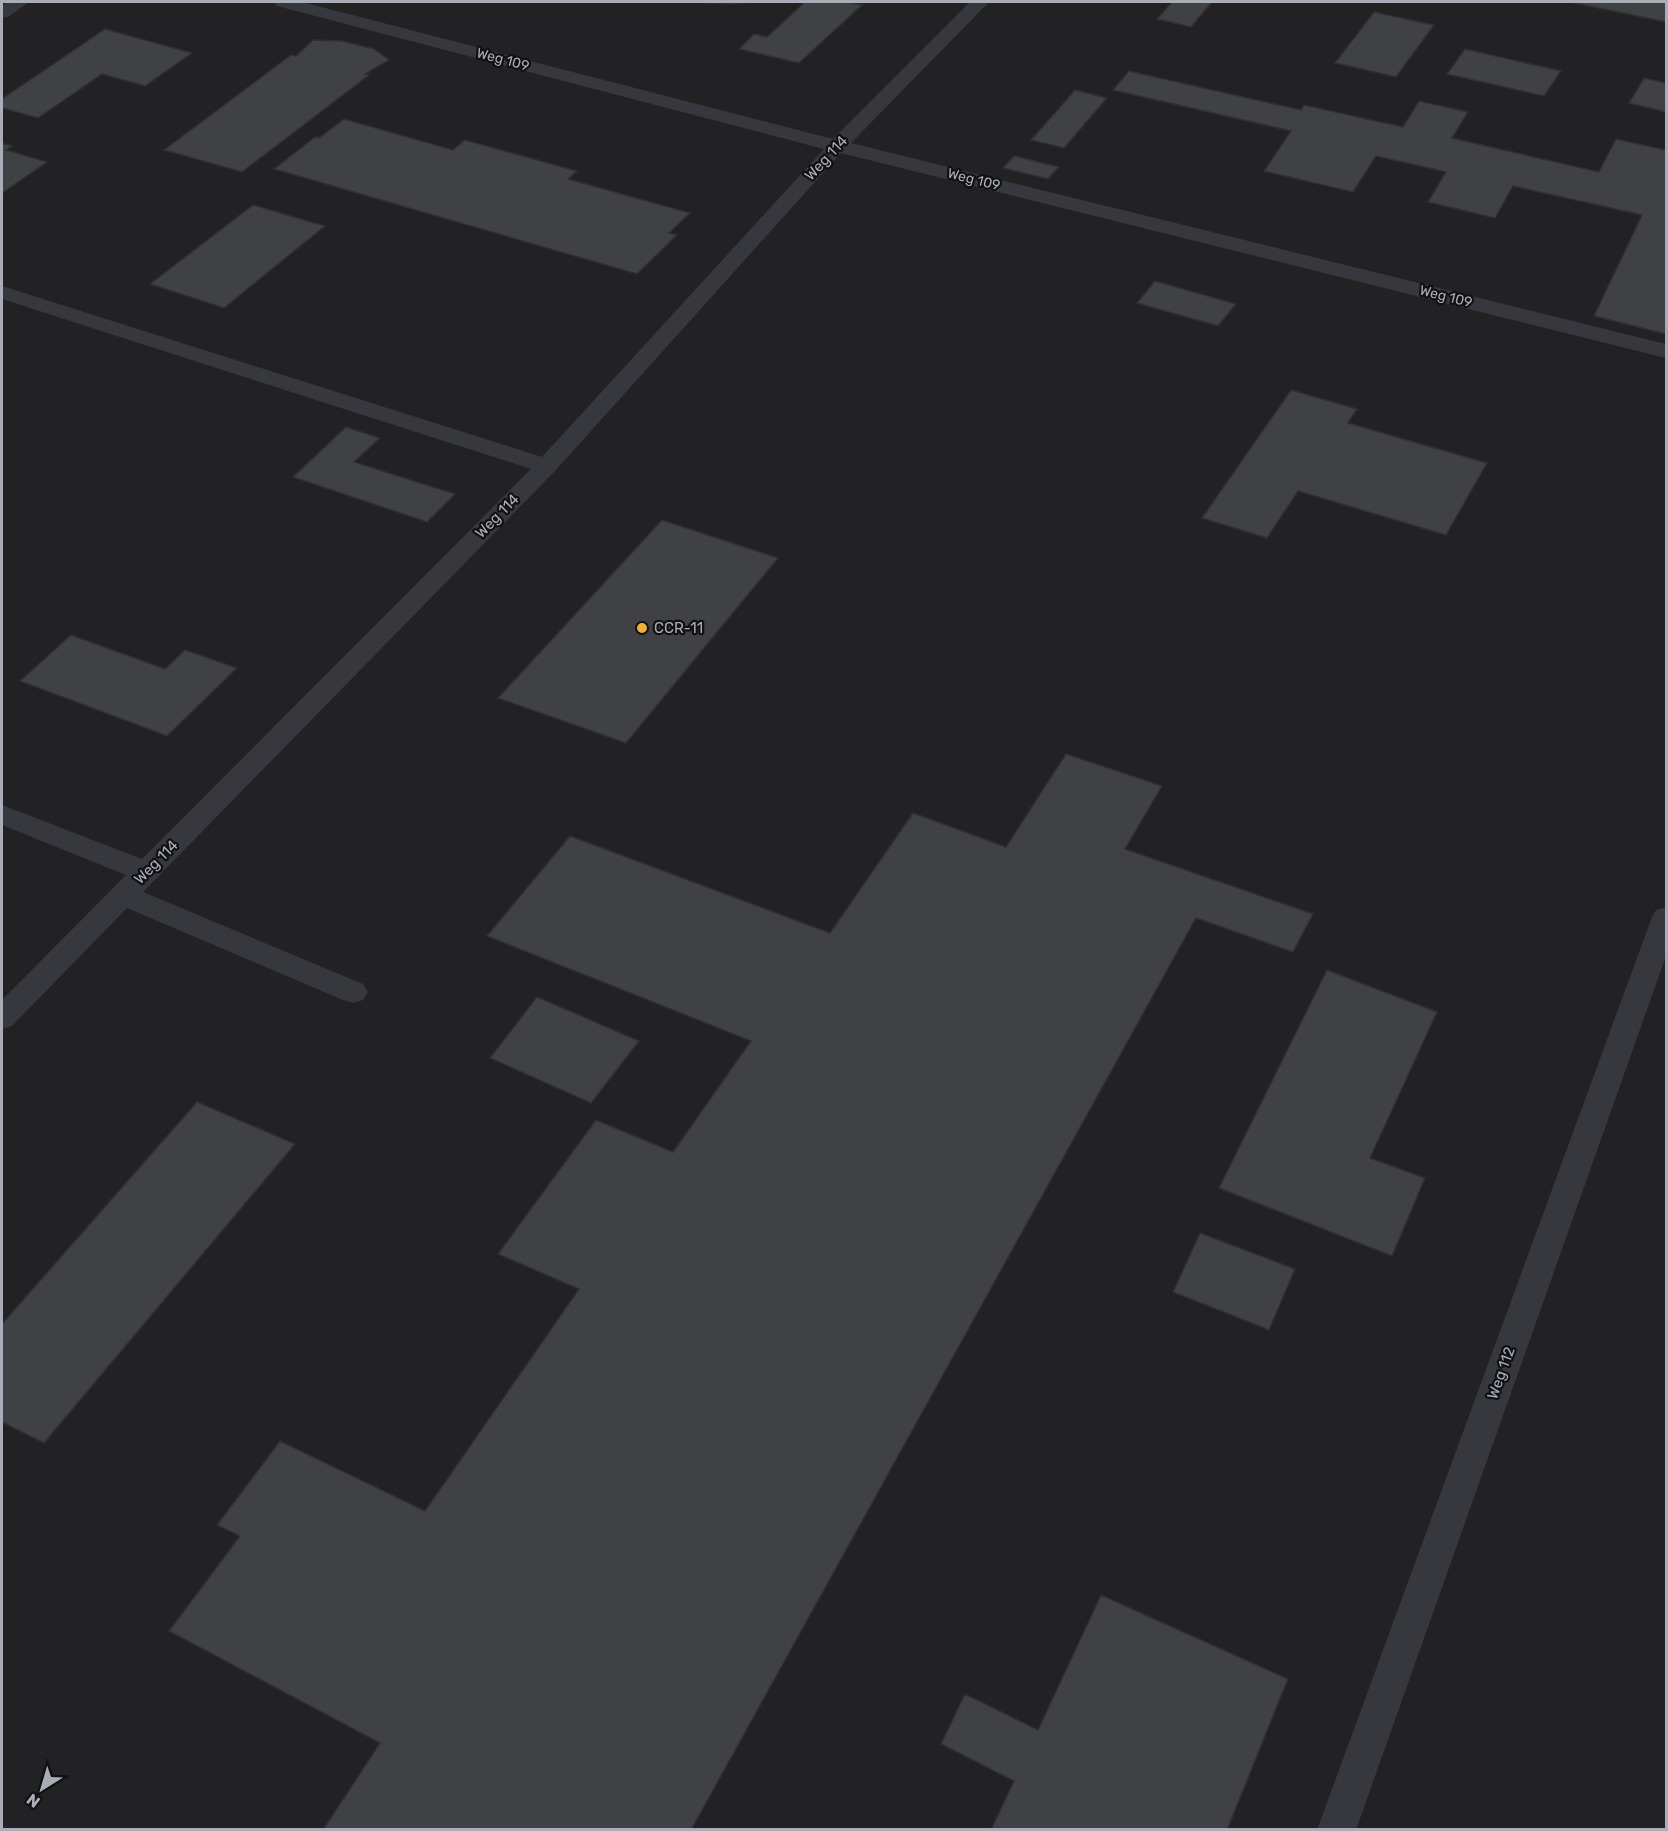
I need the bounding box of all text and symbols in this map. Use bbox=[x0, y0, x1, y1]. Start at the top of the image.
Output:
street label: Weg 109 bbox=[475, 44, 531, 75]
street label: Weg 114 bbox=[801, 132, 851, 184]
street label: Weg 109 bbox=[946, 165, 1002, 194]
street label: Weg 109 bbox=[1418, 282, 1474, 311]
street label: Weg 114 bbox=[471, 490, 523, 542]
place label: CCR-11 bbox=[654, 619, 703, 637]
marker: CCR-11 bbox=[635, 621, 649, 635]
street label: Weg 114 bbox=[130, 836, 182, 888]
street label: Weg 112 bbox=[1483, 1344, 1519, 1402]
north arrow bbox=[12, 1759, 72, 1819]
text: N bbox=[23, 1790, 44, 1812]

